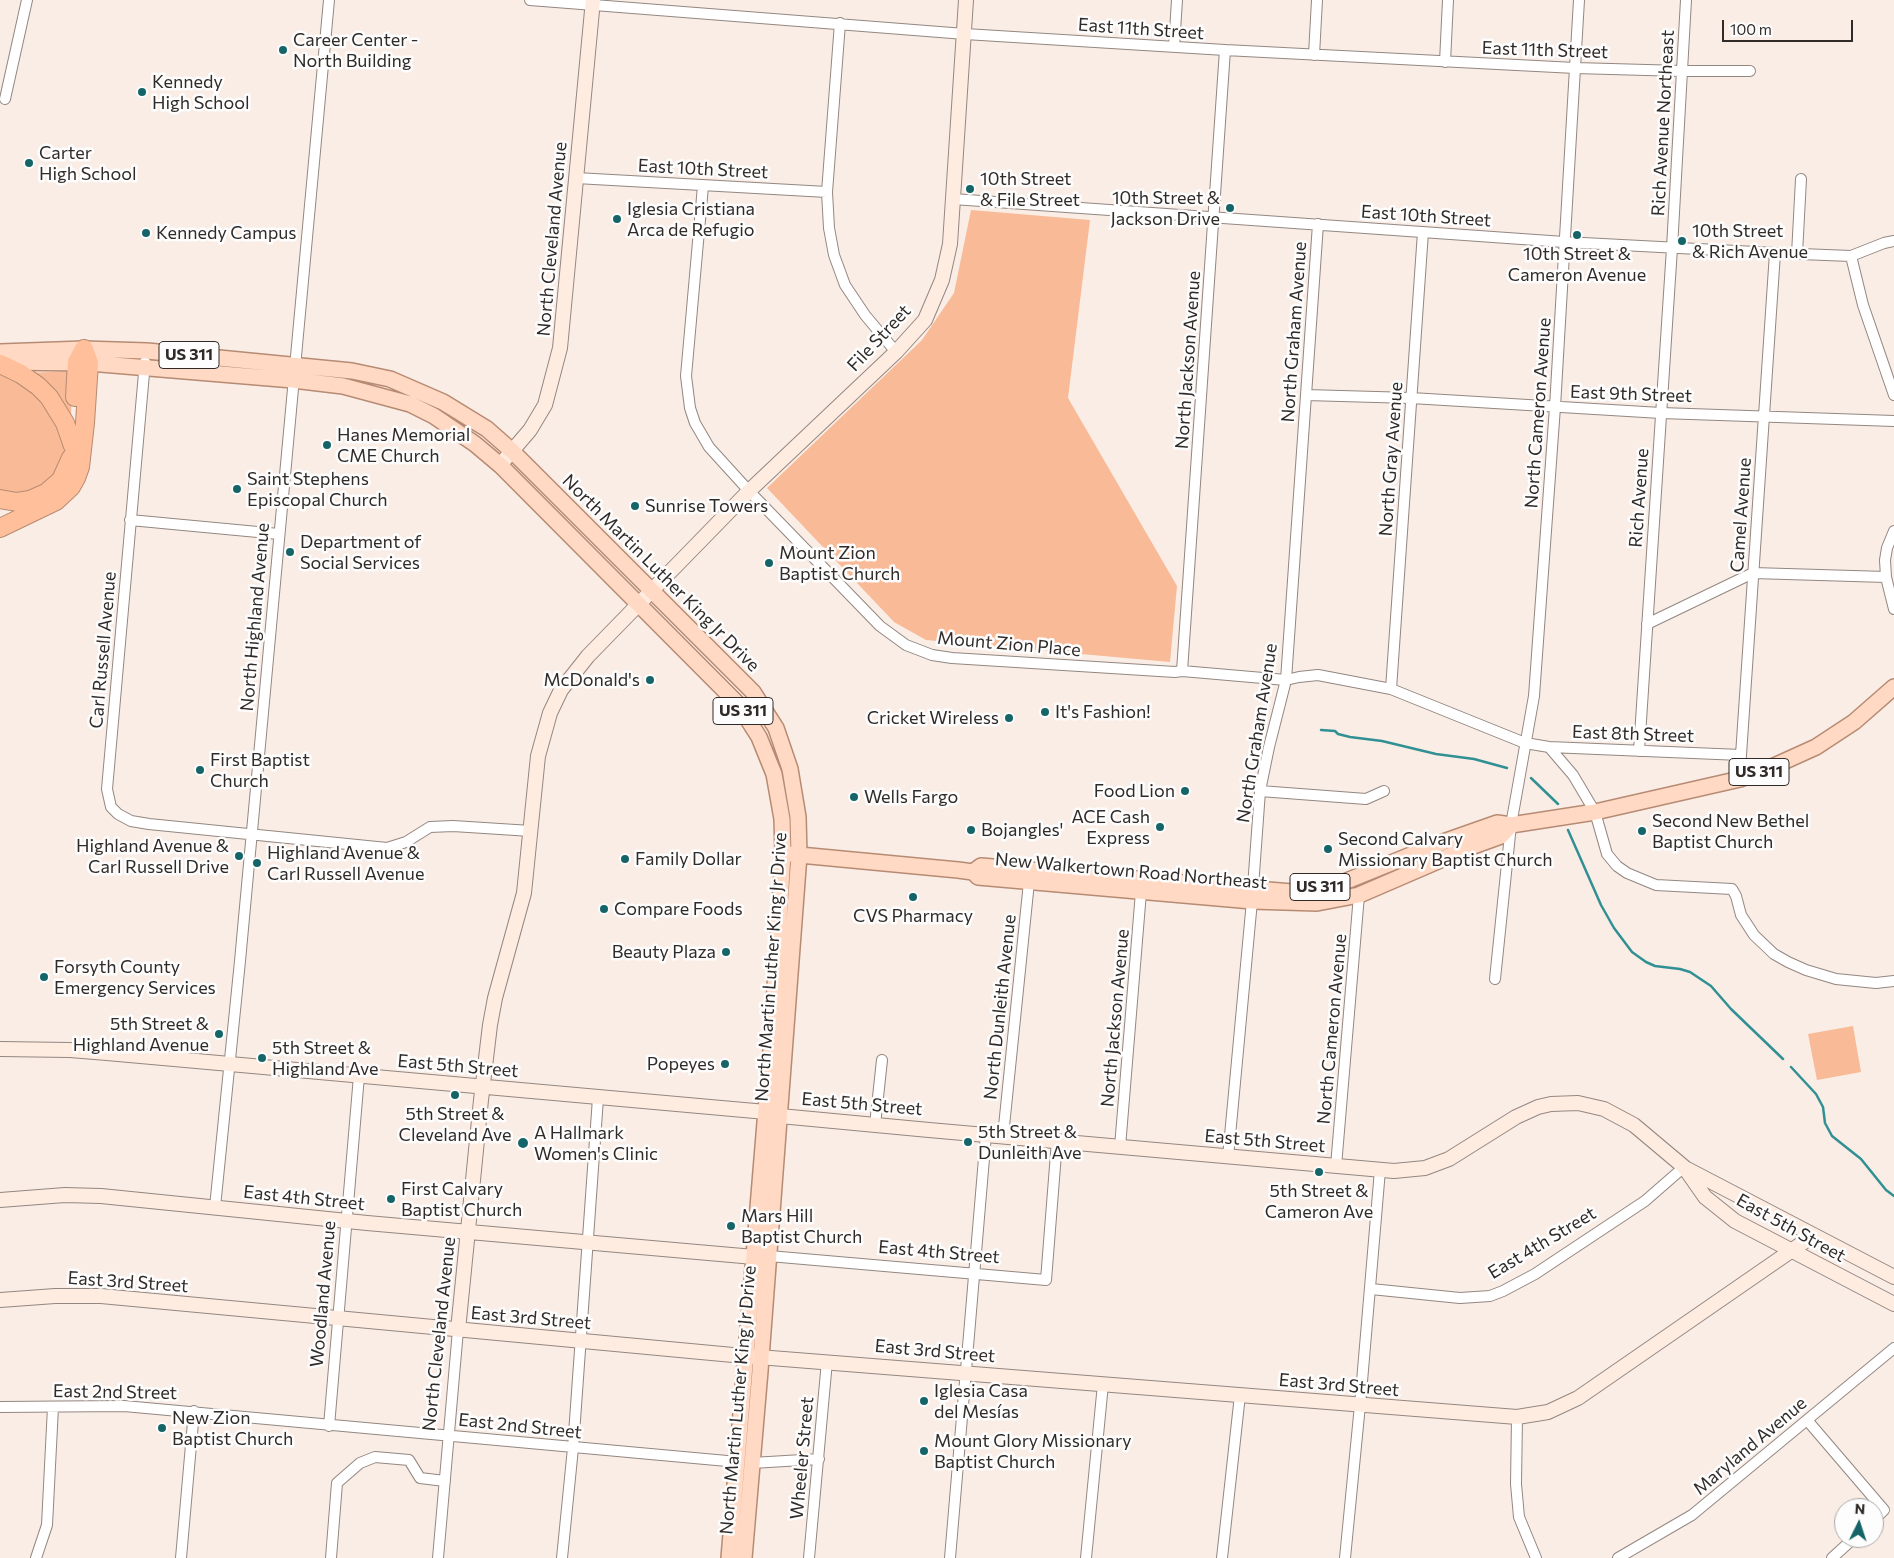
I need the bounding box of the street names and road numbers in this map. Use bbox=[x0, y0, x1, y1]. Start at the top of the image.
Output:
street label: East 11th Street bbox=[1077, 14, 1205, 44]
street label: Rich Avenue Northeast bbox=[1647, 29, 1679, 217]
street label: East 11th Street bbox=[1481, 37, 1609, 63]
street label: North Cleveland Avenue bbox=[533, 141, 571, 337]
street label: East 10th Street bbox=[637, 155, 769, 183]
street label: East 10th Street bbox=[1360, 201, 1492, 231]
street label: North Graham Avenue bbox=[1277, 241, 1311, 423]
street label: North Jackson Avenue bbox=[1171, 270, 1205, 450]
street label: File Street bbox=[843, 300, 915, 376]
street label: North Cameron Avenue bbox=[1521, 317, 1555, 509]
road number: US 311 bbox=[159, 342, 219, 368]
street label: North Gray Avenue bbox=[1375, 381, 1407, 537]
street label: East 9th Street bbox=[1570, 381, 1692, 407]
street label: Rich Avenue bbox=[1625, 448, 1653, 548]
street label: Camel Avenue bbox=[1726, 457, 1756, 573]
street label: North Martin Luther King Jr Drive bbox=[558, 470, 764, 676]
street label: North Highland Avenue bbox=[236, 522, 274, 712]
street label: Carl Russell Avenue bbox=[85, 571, 121, 729]
street label: Mount Zion Place bbox=[936, 627, 1082, 661]
street label: North Graham Avenue bbox=[1232, 642, 1282, 824]
road number: US 311 bbox=[713, 698, 773, 724]
street label: East 8th Street bbox=[1572, 721, 1694, 747]
road number: US 311 bbox=[1729, 759, 1789, 786]
street label: North Martin Luther King Jr Drive bbox=[751, 832, 791, 1102]
street label: New Walkertown Road Northeast bbox=[994, 848, 1268, 894]
road number: US 311 bbox=[1290, 874, 1350, 900]
street label: North Dunleith Avenue bbox=[980, 913, 1020, 1101]
street label: North Jackson Avenue bbox=[1096, 928, 1134, 1108]
street label: North Cameron Avenue bbox=[1313, 933, 1351, 1125]
street label: East 5th Street bbox=[397, 1050, 519, 1082]
street label: East 5th Street bbox=[801, 1088, 923, 1120]
street label: East 5th Street bbox=[1204, 1125, 1326, 1157]
street label: East 4th Street bbox=[242, 1181, 366, 1215]
street label: East 5th Street bbox=[1733, 1189, 1849, 1267]
street label: East 4th Street bbox=[1484, 1202, 1600, 1284]
street label: Woodland Avenue bbox=[306, 1220, 340, 1368]
street label: North Cleveland Avenue bbox=[418, 1236, 460, 1432]
street label: East 4th Street bbox=[877, 1236, 1001, 1268]
street label: North Martin Luther King Jr Drive bbox=[715, 1265, 761, 1535]
street label: East 3rd Street bbox=[67, 1267, 189, 1297]
street label: East 3rd Street bbox=[470, 1302, 592, 1334]
street label: East 3rd Street bbox=[874, 1335, 996, 1367]
street label: East 3rd Street bbox=[1278, 1369, 1400, 1401]
street label: East 2nd Street bbox=[53, 1380, 177, 1404]
street label: Maryland Avenue bbox=[1689, 1392, 1811, 1500]
street label: Wheeler Street bbox=[786, 1396, 818, 1520]
street label: East 2nd Street bbox=[457, 1409, 583, 1443]

